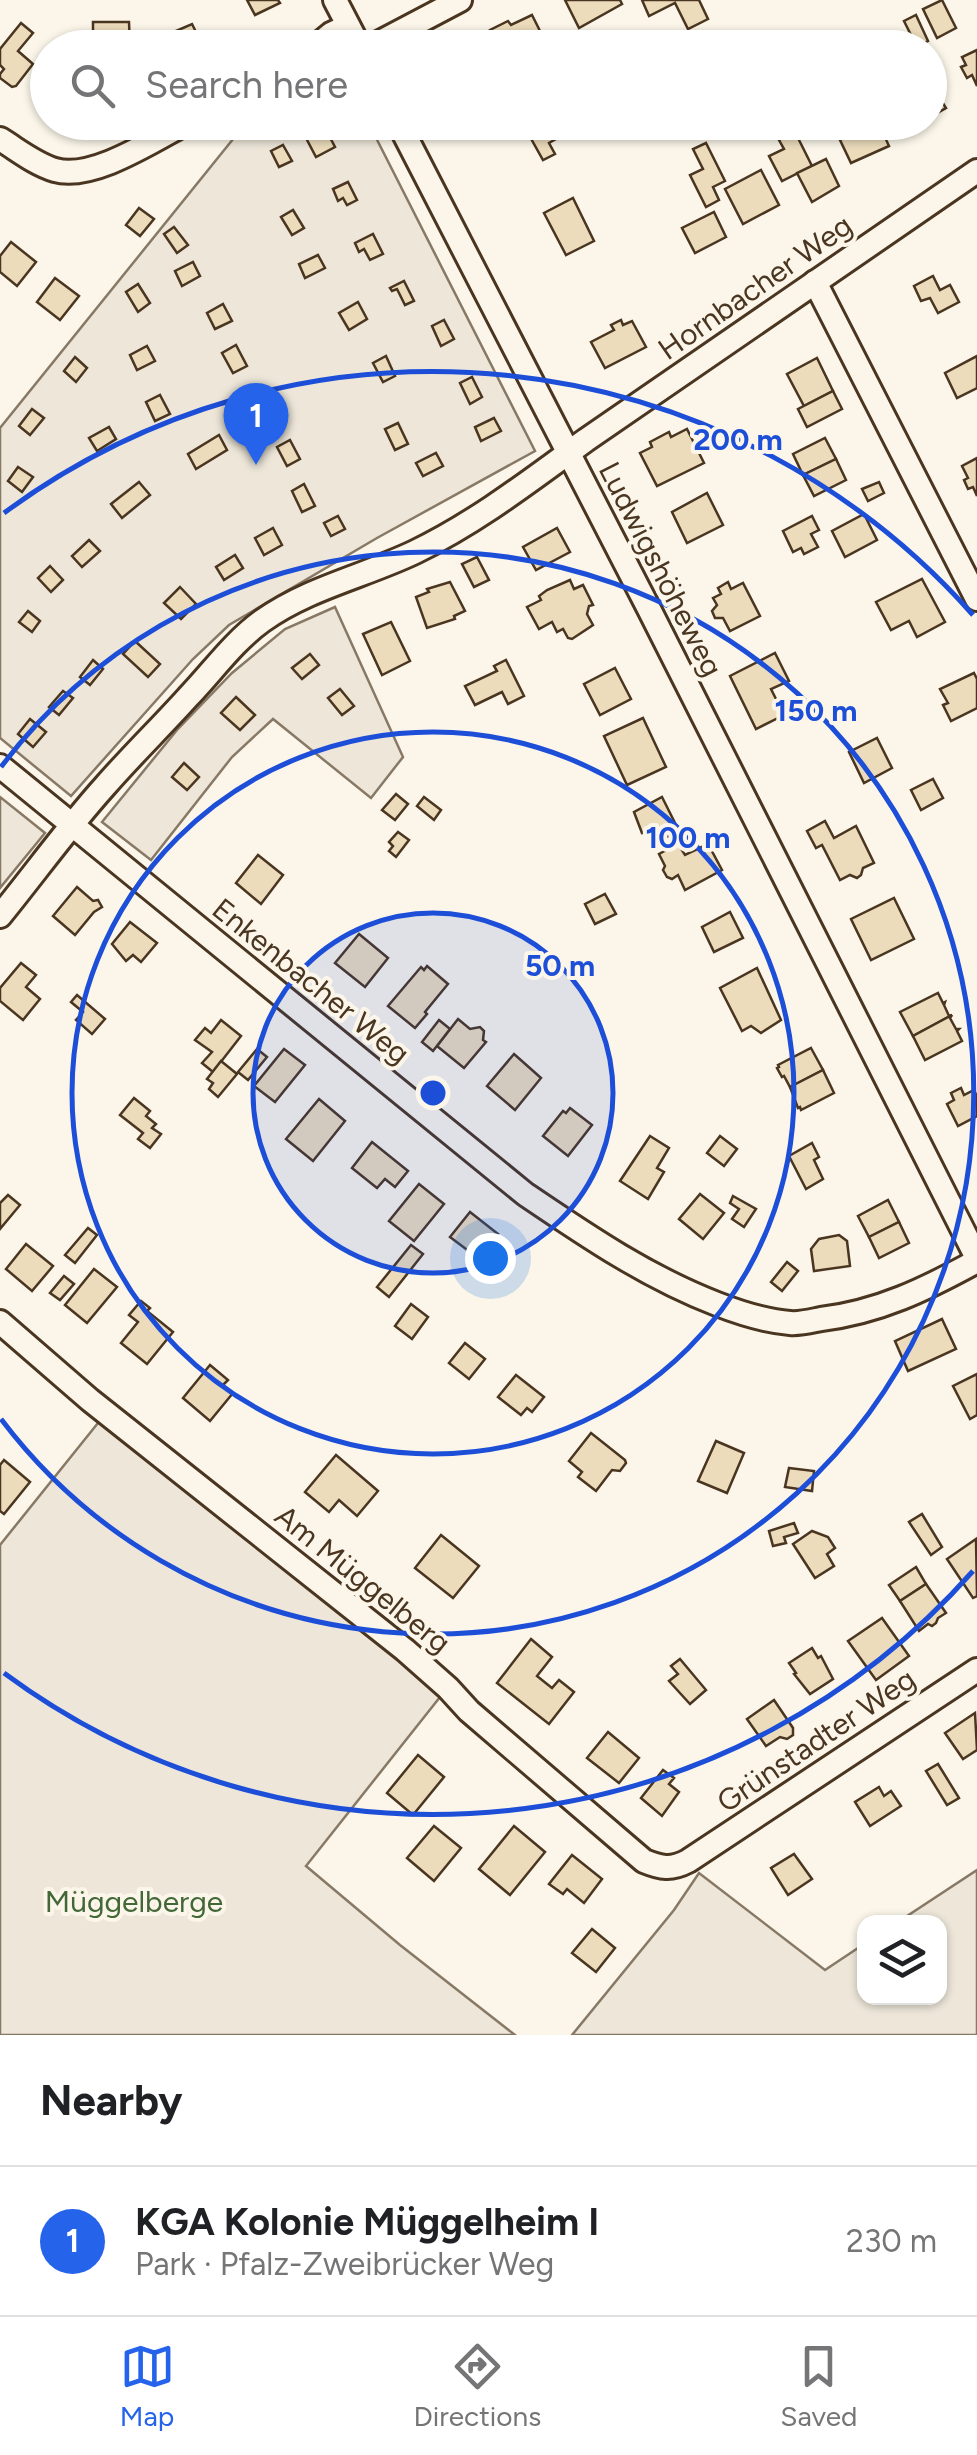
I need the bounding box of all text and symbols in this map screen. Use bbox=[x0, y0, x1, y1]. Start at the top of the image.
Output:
search box bbox=[30, 30, 947, 140]
icon: search bbox=[65, 58, 120, 113]
text: Search here bbox=[145, 62, 348, 108]
street label: Hornbacher Weg bbox=[651, 206, 859, 368]
pin: 1 bbox=[224, 382, 288, 465]
text: 200 m bbox=[693, 421, 783, 458]
street label: Ludwigshöheweg bbox=[591, 455, 731, 683]
text: 150 m bbox=[775, 692, 857, 729]
text: 100 m bbox=[646, 819, 730, 856]
street label: Enkenbacher Weg bbox=[205, 890, 417, 1072]
text: 50 m bbox=[525, 947, 595, 984]
centre of rings bbox=[415, 1075, 451, 1111]
your location bbox=[465, 1233, 516, 1284]
street label: Am Müggelberg bbox=[268, 1497, 458, 1661]
street label: Grünstadter Weg bbox=[710, 1660, 922, 1820]
park label: Müggelberge bbox=[45, 1883, 223, 1920]
map controls bbox=[857, 1915, 947, 2005]
button: layers bbox=[857, 1915, 947, 2005]
text: Nearby bbox=[40, 2075, 182, 2126]
text: KGA Kolonie Müggelheim I bbox=[135, 2199, 599, 2245]
text: 1 bbox=[66, 2222, 79, 2260]
text: 230 m bbox=[846, 2222, 937, 2260]
text: Park · Pfalz-Zweibrücker Weg bbox=[135, 2245, 554, 2283]
tab: Map bbox=[120, 2339, 175, 2433]
tab: Directions bbox=[414, 2339, 541, 2433]
tab: Saved bbox=[780, 2339, 857, 2433]

